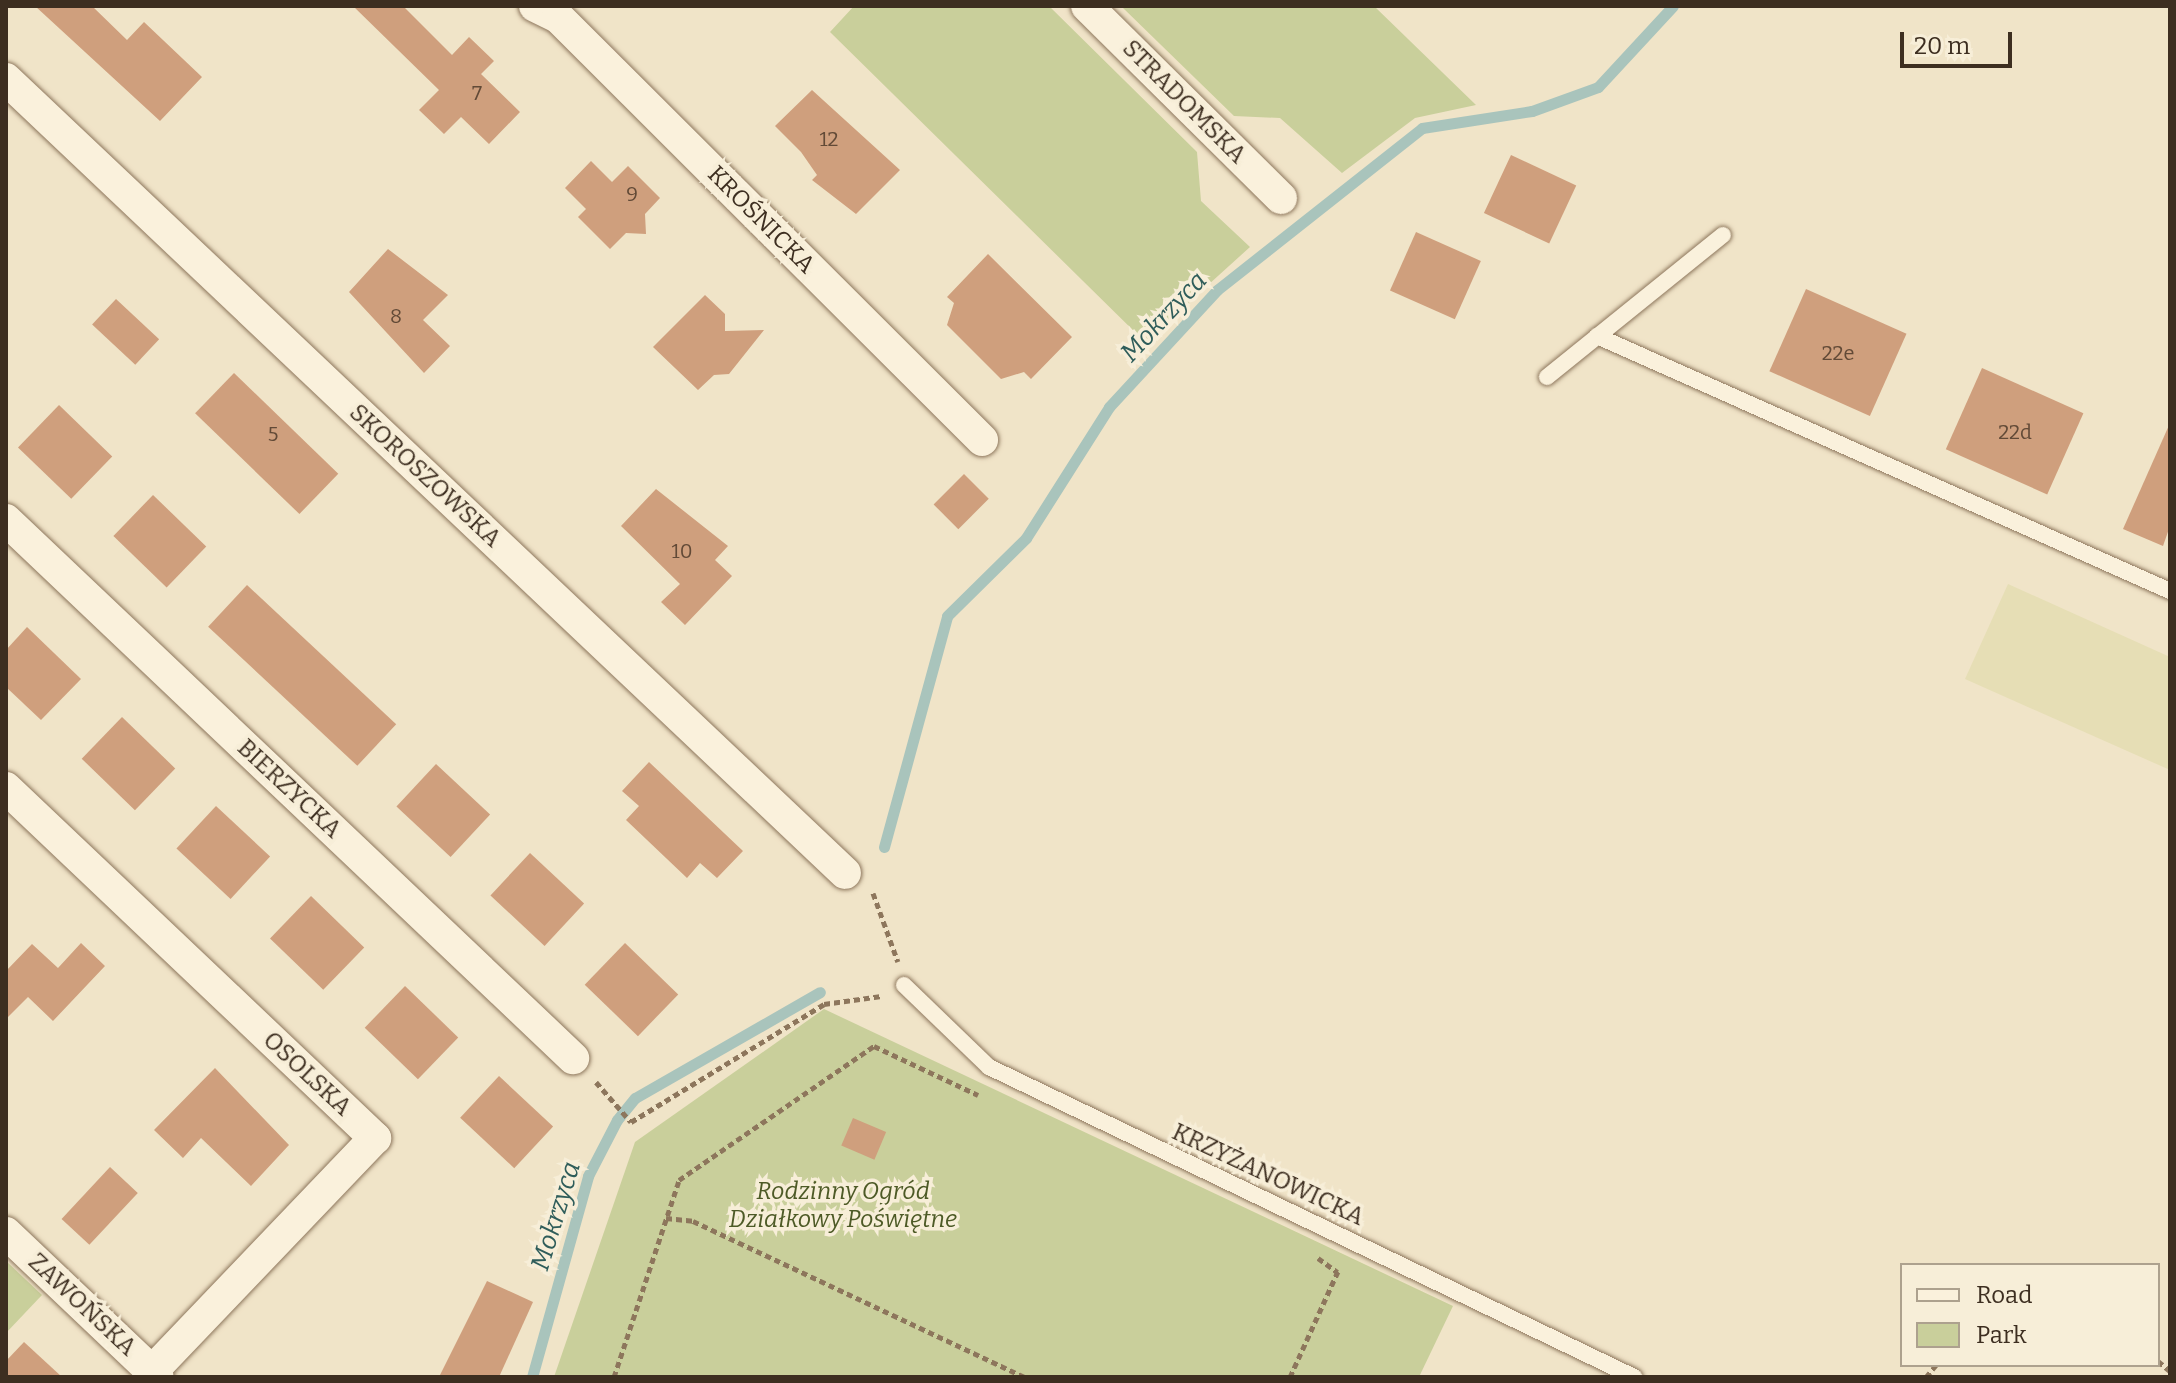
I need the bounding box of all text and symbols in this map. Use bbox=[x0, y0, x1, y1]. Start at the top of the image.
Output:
scale bar bbox=[1904, 16, 2016, 66]
text: 20 m bbox=[1914, 32, 1970, 60]
street label: STRADOMSKA bbox=[1116, 34, 1252, 170]
house number: 7 bbox=[472, 81, 482, 105]
house number: 12 bbox=[820, 127, 838, 151]
street label: KROŚNICKA bbox=[701, 160, 821, 280]
house number: 9 bbox=[626, 182, 638, 206]
water label: Mokrzyca bbox=[1114, 265, 1214, 369]
house number: 8 bbox=[390, 304, 402, 328]
house number: 22e bbox=[1822, 341, 1854, 365]
street label: SKOROSZOWSKA bbox=[343, 398, 507, 554]
house number: 22d bbox=[1998, 420, 2032, 444]
house number: 5 bbox=[268, 422, 278, 446]
house number: 10 bbox=[672, 539, 692, 563]
street label: BIERZYCKA bbox=[231, 734, 347, 844]
street label: OSOLSKA bbox=[257, 1026, 357, 1122]
street label: KRZYŻANOWICKA bbox=[1167, 1118, 1369, 1232]
water label: Mokrzyca bbox=[525, 1158, 587, 1274]
park label: Rodzinny Ogród Działkowy Poświętne bbox=[729, 1178, 957, 1234]
street label: ZAWOŃSKA bbox=[22, 1248, 142, 1362]
legend bbox=[1900, 1263, 2160, 1367]
text: Road bbox=[1976, 1281, 2032, 1309]
text: Park bbox=[1976, 1321, 2027, 1349]

